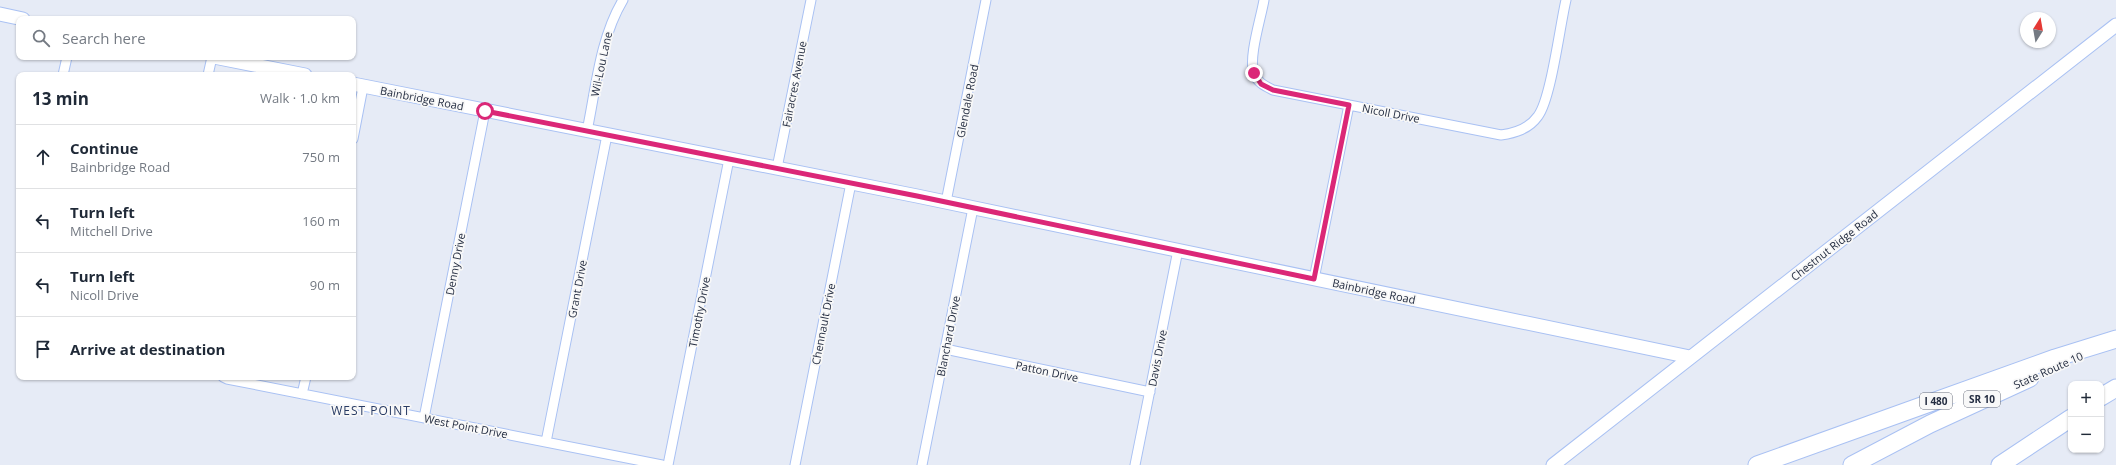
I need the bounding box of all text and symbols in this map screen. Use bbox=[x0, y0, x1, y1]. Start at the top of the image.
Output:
north arrow bbox=[2020, 12, 2056, 48]
search box bbox=[16, 16, 356, 60]
icon: search bbox=[30, 27, 52, 49]
text: Search here bbox=[62, 28, 146, 48]
street label: Wil-Lou Lane bbox=[587, 30, 615, 98]
street label: Fairacres Avenue bbox=[778, 40, 810, 128]
street label: Glendale Road bbox=[953, 63, 981, 139]
route end bbox=[1245, 64, 1263, 82]
street label: Bainbridge Road bbox=[379, 83, 465, 113]
text: 13 min bbox=[32, 87, 89, 110]
text: Walk · 1.0 km bbox=[260, 89, 340, 107]
street label: Nicoll Drive bbox=[1361, 100, 1421, 126]
route start bbox=[476, 102, 494, 120]
text: Continue bbox=[70, 138, 138, 158]
icon: ahead bbox=[32, 146, 54, 168]
text: 750 m bbox=[302, 148, 340, 166]
text: Bainbridge Road bbox=[70, 158, 170, 176]
text: Turn left bbox=[70, 202, 135, 222]
street label: Chestnut Ridge Road bbox=[1787, 206, 1881, 284]
icon: left bbox=[32, 210, 54, 232]
text: 160 m bbox=[302, 212, 340, 230]
text: Mitchell Drive bbox=[70, 222, 153, 240]
street label: Denny Drive bbox=[442, 232, 468, 296]
street label: Grant Drive bbox=[564, 259, 590, 319]
text: Turn left bbox=[70, 266, 135, 286]
icon: left bbox=[32, 274, 54, 296]
street label: Timothy Drive bbox=[685, 275, 713, 349]
street label: Bainbridge Road bbox=[1331, 275, 1417, 307]
text: 90 m bbox=[310, 276, 340, 294]
street label: Chennault Drive bbox=[808, 282, 838, 366]
text: Nicoll Drive bbox=[70, 286, 139, 304]
street label: Blanchard Drive bbox=[933, 294, 963, 378]
street label: Davis Drive bbox=[1144, 328, 1170, 388]
icon: arrive bbox=[32, 338, 54, 360]
text: Arrive at destination bbox=[70, 339, 225, 359]
street label: State Route 10 bbox=[2011, 348, 2085, 392]
street label: Patton Drive bbox=[1014, 357, 1080, 385]
map controls bbox=[2068, 381, 2104, 453]
button: + bbox=[2068, 381, 2104, 417]
road number: SR 10 bbox=[1964, 391, 2000, 407]
road number: I 480 bbox=[1920, 393, 1952, 409]
district label: WEST POINT bbox=[331, 402, 411, 419]
street label: West Point Drive bbox=[423, 411, 509, 441]
button: − bbox=[2068, 417, 2104, 453]

